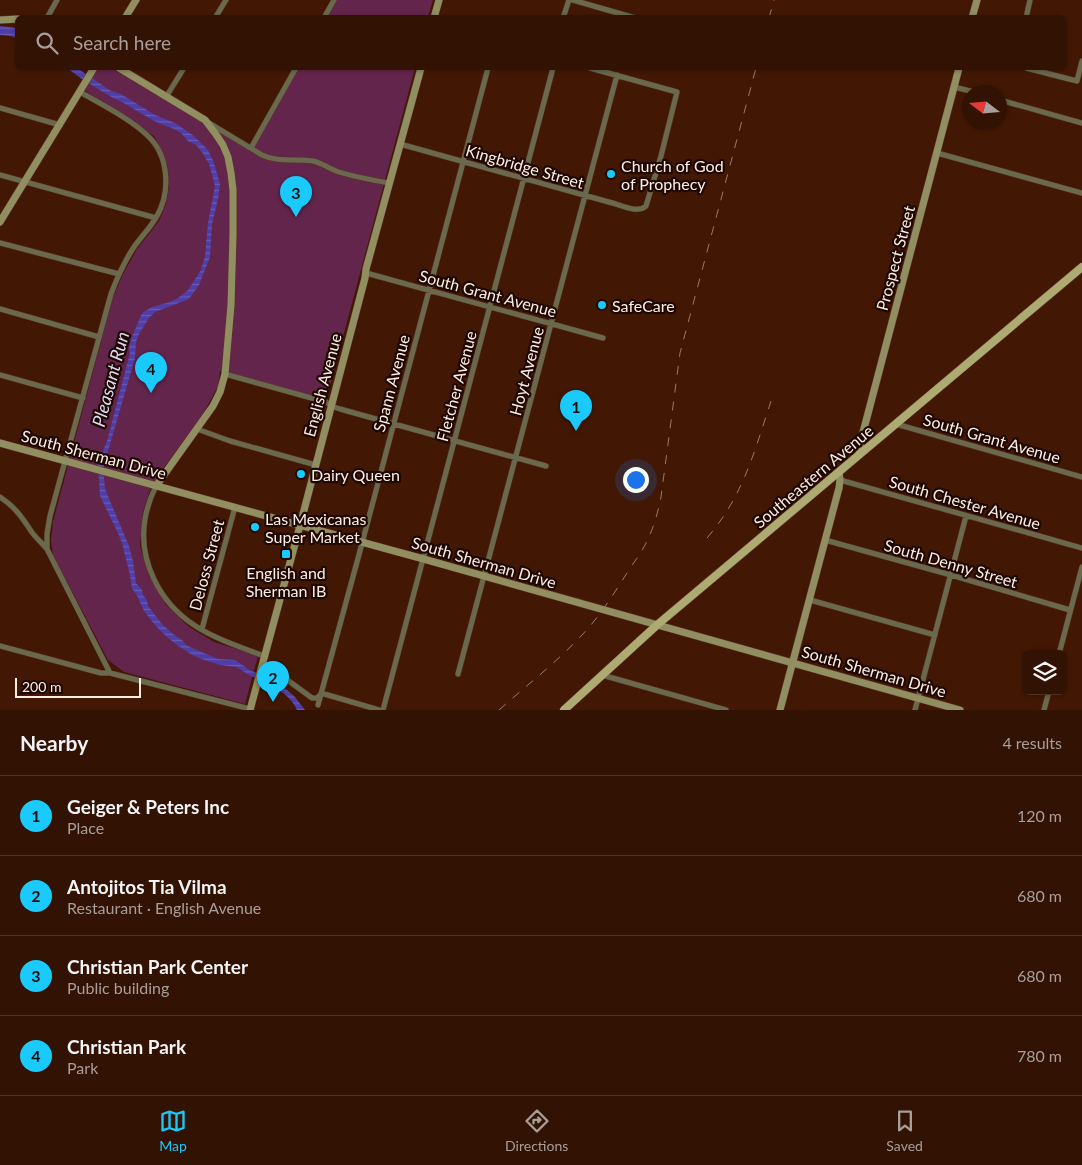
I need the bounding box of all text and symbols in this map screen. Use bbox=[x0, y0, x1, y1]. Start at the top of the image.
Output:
search box bbox=[15, 15, 1067, 70]
icon: search bbox=[33, 29, 61, 57]
text: Search here bbox=[73, 31, 171, 54]
north arrow bbox=[962, 85, 1007, 130]
street label: Kingbridge Street bbox=[464, 140, 587, 192]
place label: Church of God of Prophecy bbox=[621, 156, 724, 193]
marker: Church of God of Prophecy bbox=[605, 168, 617, 180]
pin: 3 bbox=[280, 176, 312, 217]
street label: Prospect Street bbox=[872, 203, 918, 313]
street label: South Grant Avenue bbox=[417, 265, 559, 321]
place label: SafeCare bbox=[612, 296, 675, 315]
marker: SafeCare bbox=[596, 299, 608, 311]
street label: Hoyt Avenue bbox=[505, 324, 547, 418]
water label: Pleasant Run bbox=[87, 329, 133, 429]
street label: Fletcher Avenue bbox=[432, 329, 480, 443]
street label: English Avenue bbox=[299, 331, 345, 439]
street label: Spann Avenue bbox=[369, 332, 413, 434]
pin: 4 bbox=[135, 352, 167, 393]
pin: 1 bbox=[560, 390, 592, 431]
street label: South Grant Avenue bbox=[921, 409, 1063, 467]
street label: Southeastern Avenue bbox=[749, 420, 877, 532]
street label: South Sherman Drive bbox=[19, 425, 169, 483]
place label: Dairy Queen bbox=[311, 465, 400, 484]
your location bbox=[623, 467, 649, 493]
marker: Dairy Queen bbox=[295, 468, 307, 480]
street label: South Chester Avenue bbox=[887, 471, 1043, 533]
place label: Las Mexicanas Super Market bbox=[265, 509, 366, 546]
street label: Deloss Street bbox=[185, 517, 227, 613]
marker: Las Mexicanas Super Market bbox=[249, 521, 261, 533]
street label: South Sherman Drive bbox=[410, 532, 558, 592]
street label: South Denny Street bbox=[882, 535, 1020, 591]
marker: English and Sherman IB bbox=[280, 548, 292, 560]
place label: English and Sherman IB bbox=[246, 563, 326, 600]
street label: South Sherman Drive bbox=[800, 641, 948, 701]
map controls bbox=[1022, 650, 1067, 695]
button: layers bbox=[1022, 650, 1067, 695]
pin: 2 bbox=[257, 661, 289, 702]
scale bar bbox=[15, 675, 141, 698]
text: 200 m bbox=[22, 678, 61, 695]
text: Nearby bbox=[20, 730, 88, 755]
text: 4 results bbox=[1002, 733, 1062, 752]
text: Geiger & Peters Inc bbox=[67, 795, 229, 818]
text: 1 bbox=[31, 806, 41, 825]
text: 120 m bbox=[1017, 806, 1062, 825]
text: Place bbox=[67, 818, 104, 837]
text: Antojitos Tia Vilma bbox=[67, 875, 227, 898]
text: 2 bbox=[31, 886, 41, 905]
text: 680 m bbox=[1017, 886, 1062, 905]
text: Restaurant · English Avenue bbox=[67, 898, 261, 917]
text: Christian Park Center bbox=[67, 955, 248, 978]
text: 3 bbox=[31, 966, 41, 985]
text: 680 m bbox=[1017, 966, 1062, 985]
text: Public building bbox=[67, 978, 169, 997]
text: Christian Park bbox=[67, 1035, 186, 1058]
text: 4 bbox=[31, 1046, 41, 1065]
text: 780 m bbox=[1017, 1046, 1062, 1065]
text: Park bbox=[67, 1058, 98, 1077]
tab: Map bbox=[159, 1107, 187, 1154]
tab: Directions bbox=[505, 1107, 568, 1154]
tab: Saved bbox=[886, 1107, 923, 1154]

